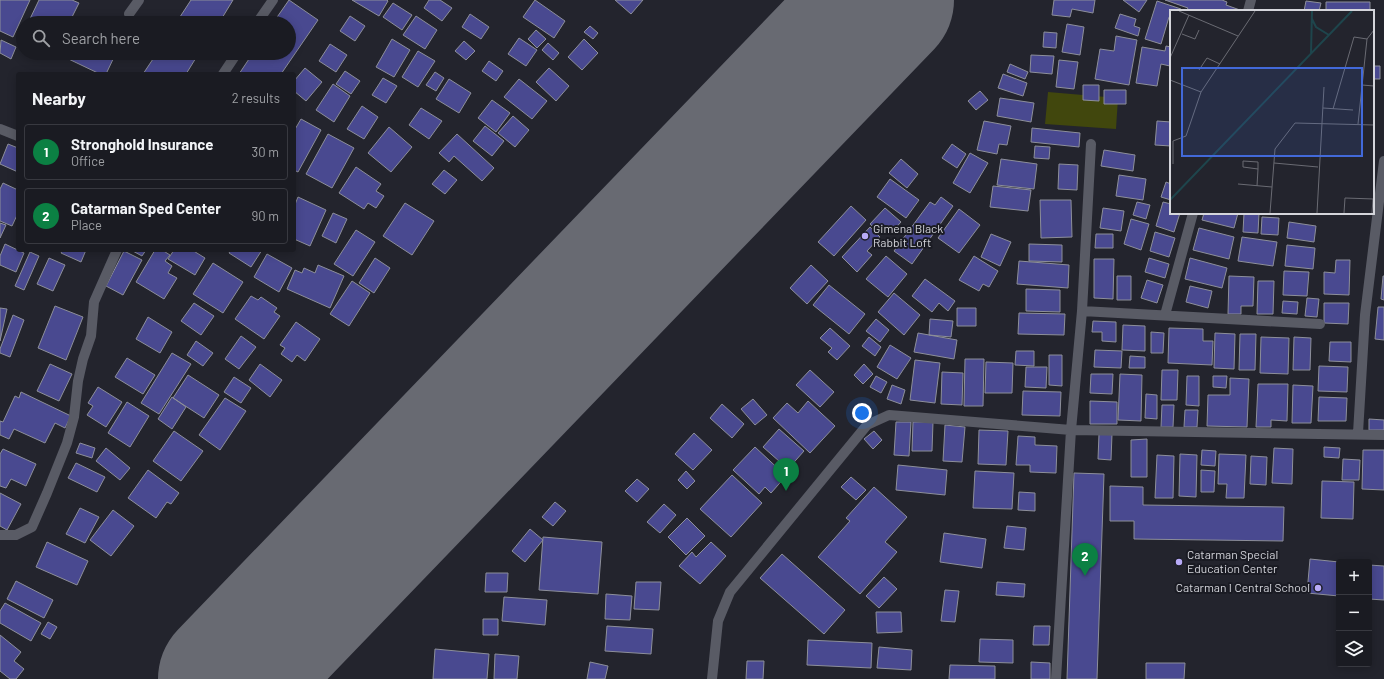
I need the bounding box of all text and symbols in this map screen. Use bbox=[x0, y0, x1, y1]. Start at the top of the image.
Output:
inset map bbox=[1170, 10, 1374, 214]
search box bbox=[16, 16, 296, 60]
icon: search bbox=[30, 27, 52, 49]
text: Search here bbox=[62, 29, 140, 47]
text: Nearby bbox=[32, 88, 86, 108]
text: 2 results bbox=[232, 90, 280, 106]
text: Stronghold Insurance bbox=[71, 135, 214, 153]
text: 1 bbox=[44, 144, 48, 160]
text: 30 m bbox=[252, 144, 279, 160]
text: Office bbox=[71, 153, 105, 169]
text: Catarman Sped Center bbox=[71, 199, 221, 217]
text: 2 bbox=[42, 208, 50, 224]
text: 90 m bbox=[252, 208, 279, 224]
text: Place bbox=[71, 217, 102, 233]
place label: Gimena Black Rabbit Loft bbox=[873, 221, 943, 249]
marker: Gimena Black Rabbit Loft bbox=[860, 231, 870, 241]
your location bbox=[852, 403, 872, 423]
pin: 1 bbox=[773, 458, 799, 491]
pin: 2 bbox=[1072, 543, 1098, 576]
place label: Catarman Special Education Center bbox=[1187, 547, 1278, 575]
marker: Catarman Special Education Center bbox=[1174, 557, 1184, 567]
map controls bbox=[1336, 559, 1372, 667]
button: + bbox=[1336, 559, 1372, 595]
place label: Catarman I Central School bbox=[1176, 580, 1310, 594]
marker: Catarman I Central School bbox=[1313, 583, 1323, 593]
button: − bbox=[1336, 595, 1372, 631]
button: layers bbox=[1336, 631, 1372, 667]

